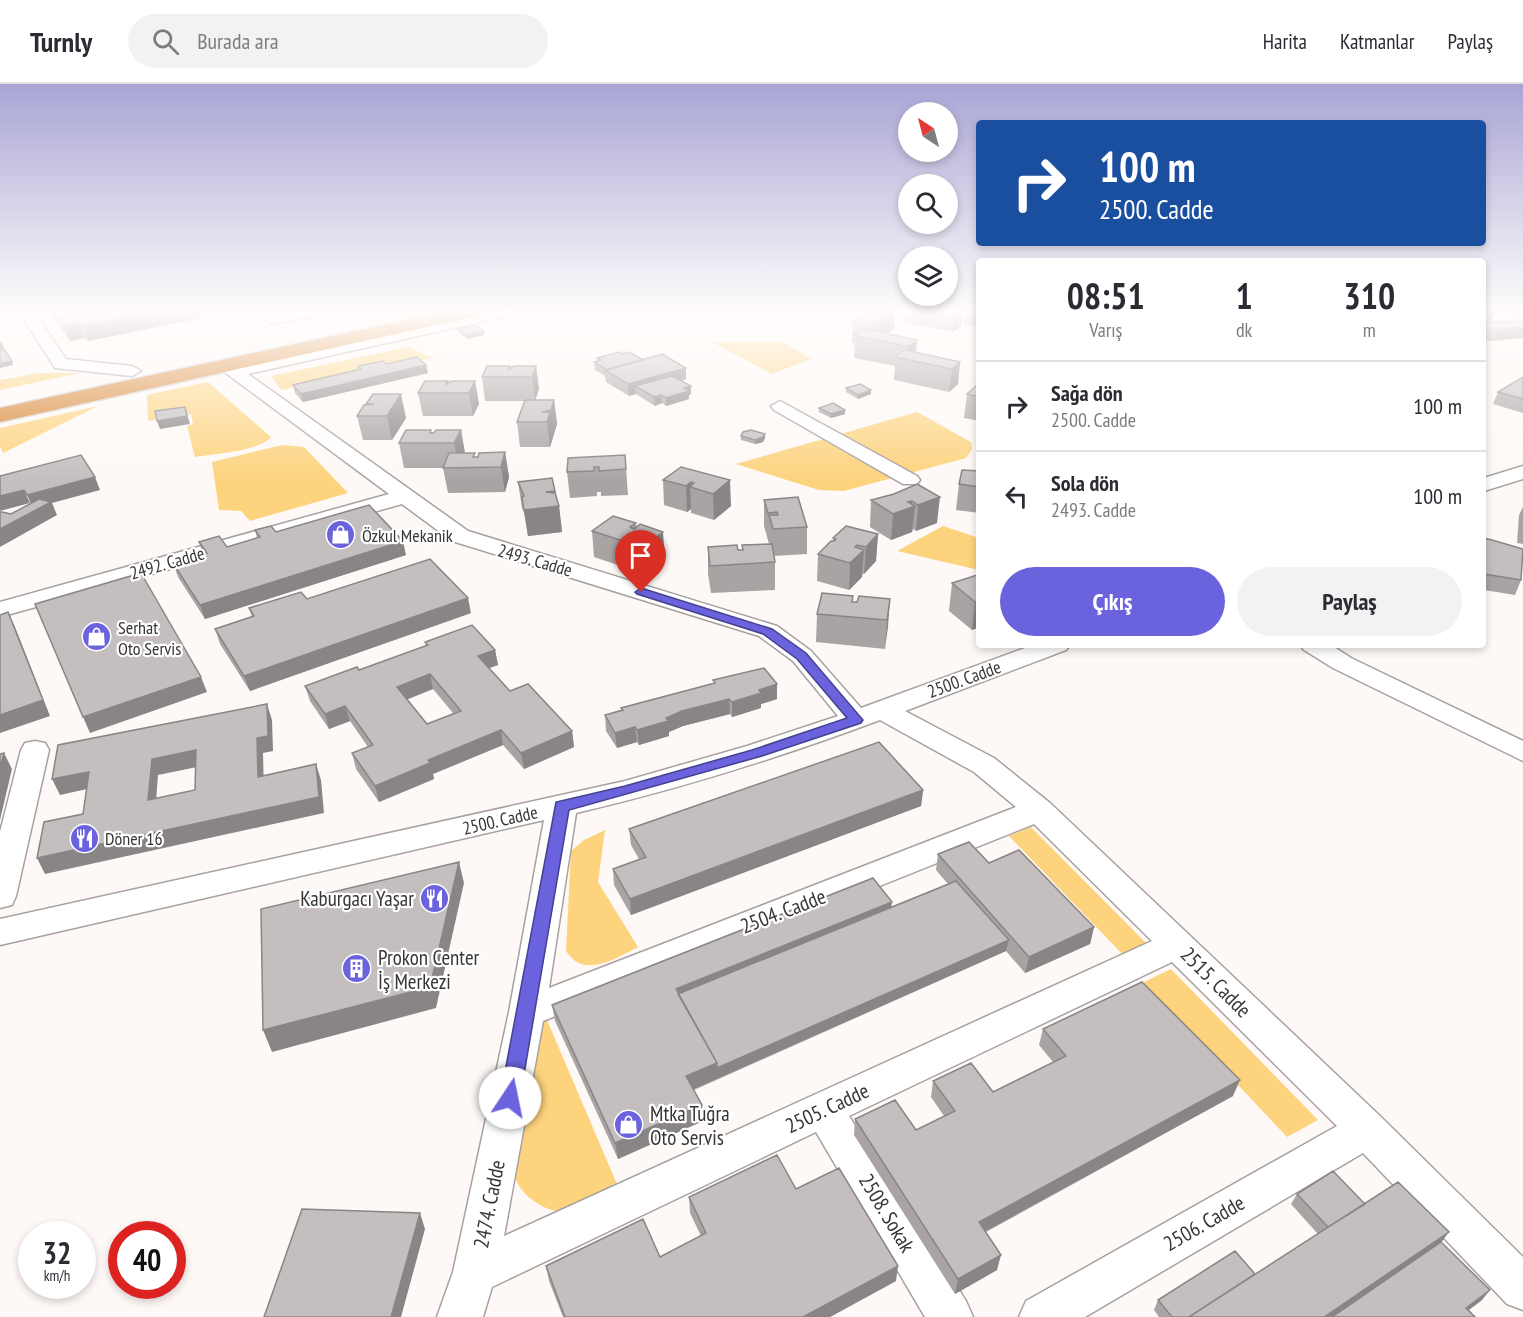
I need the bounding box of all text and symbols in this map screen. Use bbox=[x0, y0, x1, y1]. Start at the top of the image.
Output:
search box bbox=[128, 14, 548, 68]
text: Turnly bbox=[30, 23, 92, 60]
icon: search bbox=[149, 25, 182, 58]
text: Burada ara bbox=[197, 27, 279, 55]
text: Harita bbox=[1263, 28, 1307, 55]
text: Katmanlar bbox=[1340, 28, 1414, 55]
text: Paylaş bbox=[1447, 28, 1493, 55]
north arrow bbox=[898, 102, 958, 162]
map controls bbox=[898, 102, 958, 306]
text: 100 m bbox=[1099, 139, 1196, 194]
icon: right bbox=[1000, 144, 1078, 222]
button: search bbox=[898, 174, 958, 234]
text: 2500. Cadde bbox=[1099, 192, 1214, 226]
button: layers bbox=[898, 246, 958, 306]
text: 08:51 bbox=[1067, 272, 1145, 319]
text: 1 bbox=[1236, 272, 1253, 319]
text: 310 bbox=[1344, 272, 1395, 319]
text: Varış bbox=[1089, 317, 1122, 343]
text: dk bbox=[1236, 317, 1252, 343]
text: m bbox=[1363, 317, 1376, 343]
text: Sağa dön bbox=[1051, 379, 1123, 407]
icon: right bbox=[1000, 390, 1033, 423]
text: 100 m bbox=[1413, 392, 1462, 420]
text: 2500. Cadde bbox=[1051, 407, 1136, 433]
text: Sola dön bbox=[1051, 469, 1119, 497]
icon: left bbox=[1000, 480, 1033, 513]
text: 100 m bbox=[1413, 482, 1462, 510]
text: 2493. Cadde bbox=[1051, 497, 1136, 523]
shop icon: Özkul Mekanik bbox=[325, 519, 357, 551]
place label: Özkul Mekanik bbox=[362, 524, 453, 547]
pin bbox=[615, 530, 666, 592]
street label: 2493. Cadde bbox=[495, 538, 575, 582]
icon: arrive bbox=[624, 539, 657, 572]
street label: 2492. Cadde bbox=[127, 541, 207, 585]
button: Çıkış bbox=[1000, 567, 1225, 636]
button: Paylaş bbox=[1237, 567, 1462, 636]
place label: Serhat Oto Servis bbox=[118, 616, 181, 660]
shop icon: Serhat Oto Servis bbox=[81, 621, 113, 653]
street label: 2500. Cadde bbox=[924, 655, 1004, 703]
street label: 2500. Cadde bbox=[460, 800, 540, 840]
restaurant icon: Döner 16 bbox=[68, 822, 100, 854]
place label: Döner 16 bbox=[105, 827, 163, 850]
restaurant icon: Kaburgacı Yaşar bbox=[419, 882, 451, 914]
street label: 2504. Cadde bbox=[737, 882, 829, 940]
place label: Kaburgacı Yaşar bbox=[300, 885, 414, 912]
street label: 2515. Cadde bbox=[1175, 941, 1257, 1023]
place label: Prokon Center İş Merkezi bbox=[378, 944, 480, 995]
building icon: Prokon Center İş Merkezi bbox=[341, 953, 373, 985]
position arrow bbox=[478, 1066, 542, 1130]
street label: 2505. Cadde bbox=[781, 1077, 873, 1139]
place label: Mtka Tuğra Oto Servis bbox=[650, 1100, 730, 1151]
shop icon: Mtka Tuğra Oto Servis bbox=[613, 1109, 645, 1141]
street label: 2474. Cadde bbox=[467, 1158, 511, 1250]
street label: 2508. Sokak bbox=[853, 1169, 921, 1257]
street label: 2506. Cadde bbox=[1159, 1189, 1249, 1257]
speed limit sign: 40 bbox=[108, 1221, 186, 1299]
text: 32 bbox=[43, 1233, 71, 1272]
text: km/h bbox=[44, 1266, 70, 1285]

